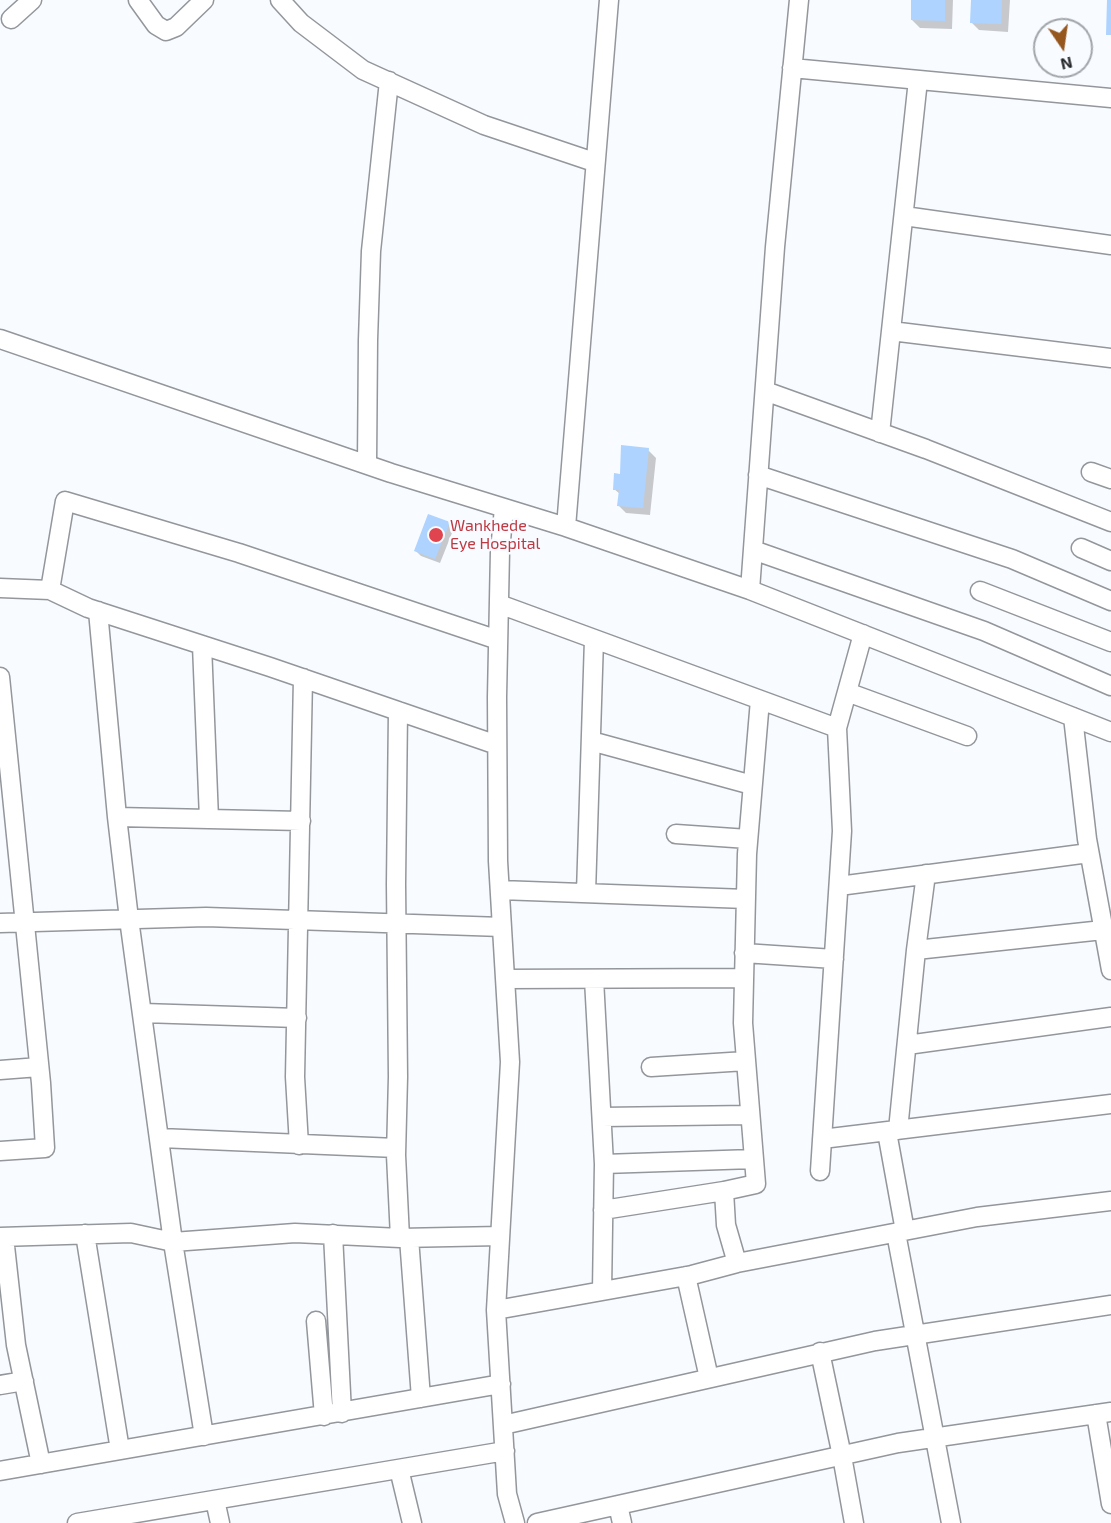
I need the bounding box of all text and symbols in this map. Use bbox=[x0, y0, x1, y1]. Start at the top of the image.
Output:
north arrow bbox=[1033, 18, 1093, 78]
text: N bbox=[1059, 54, 1074, 75]
place label: Wankhede Eye Hospital bbox=[450, 516, 540, 554]
marker: Wankhede Eye Hospital bbox=[427, 526, 445, 544]

